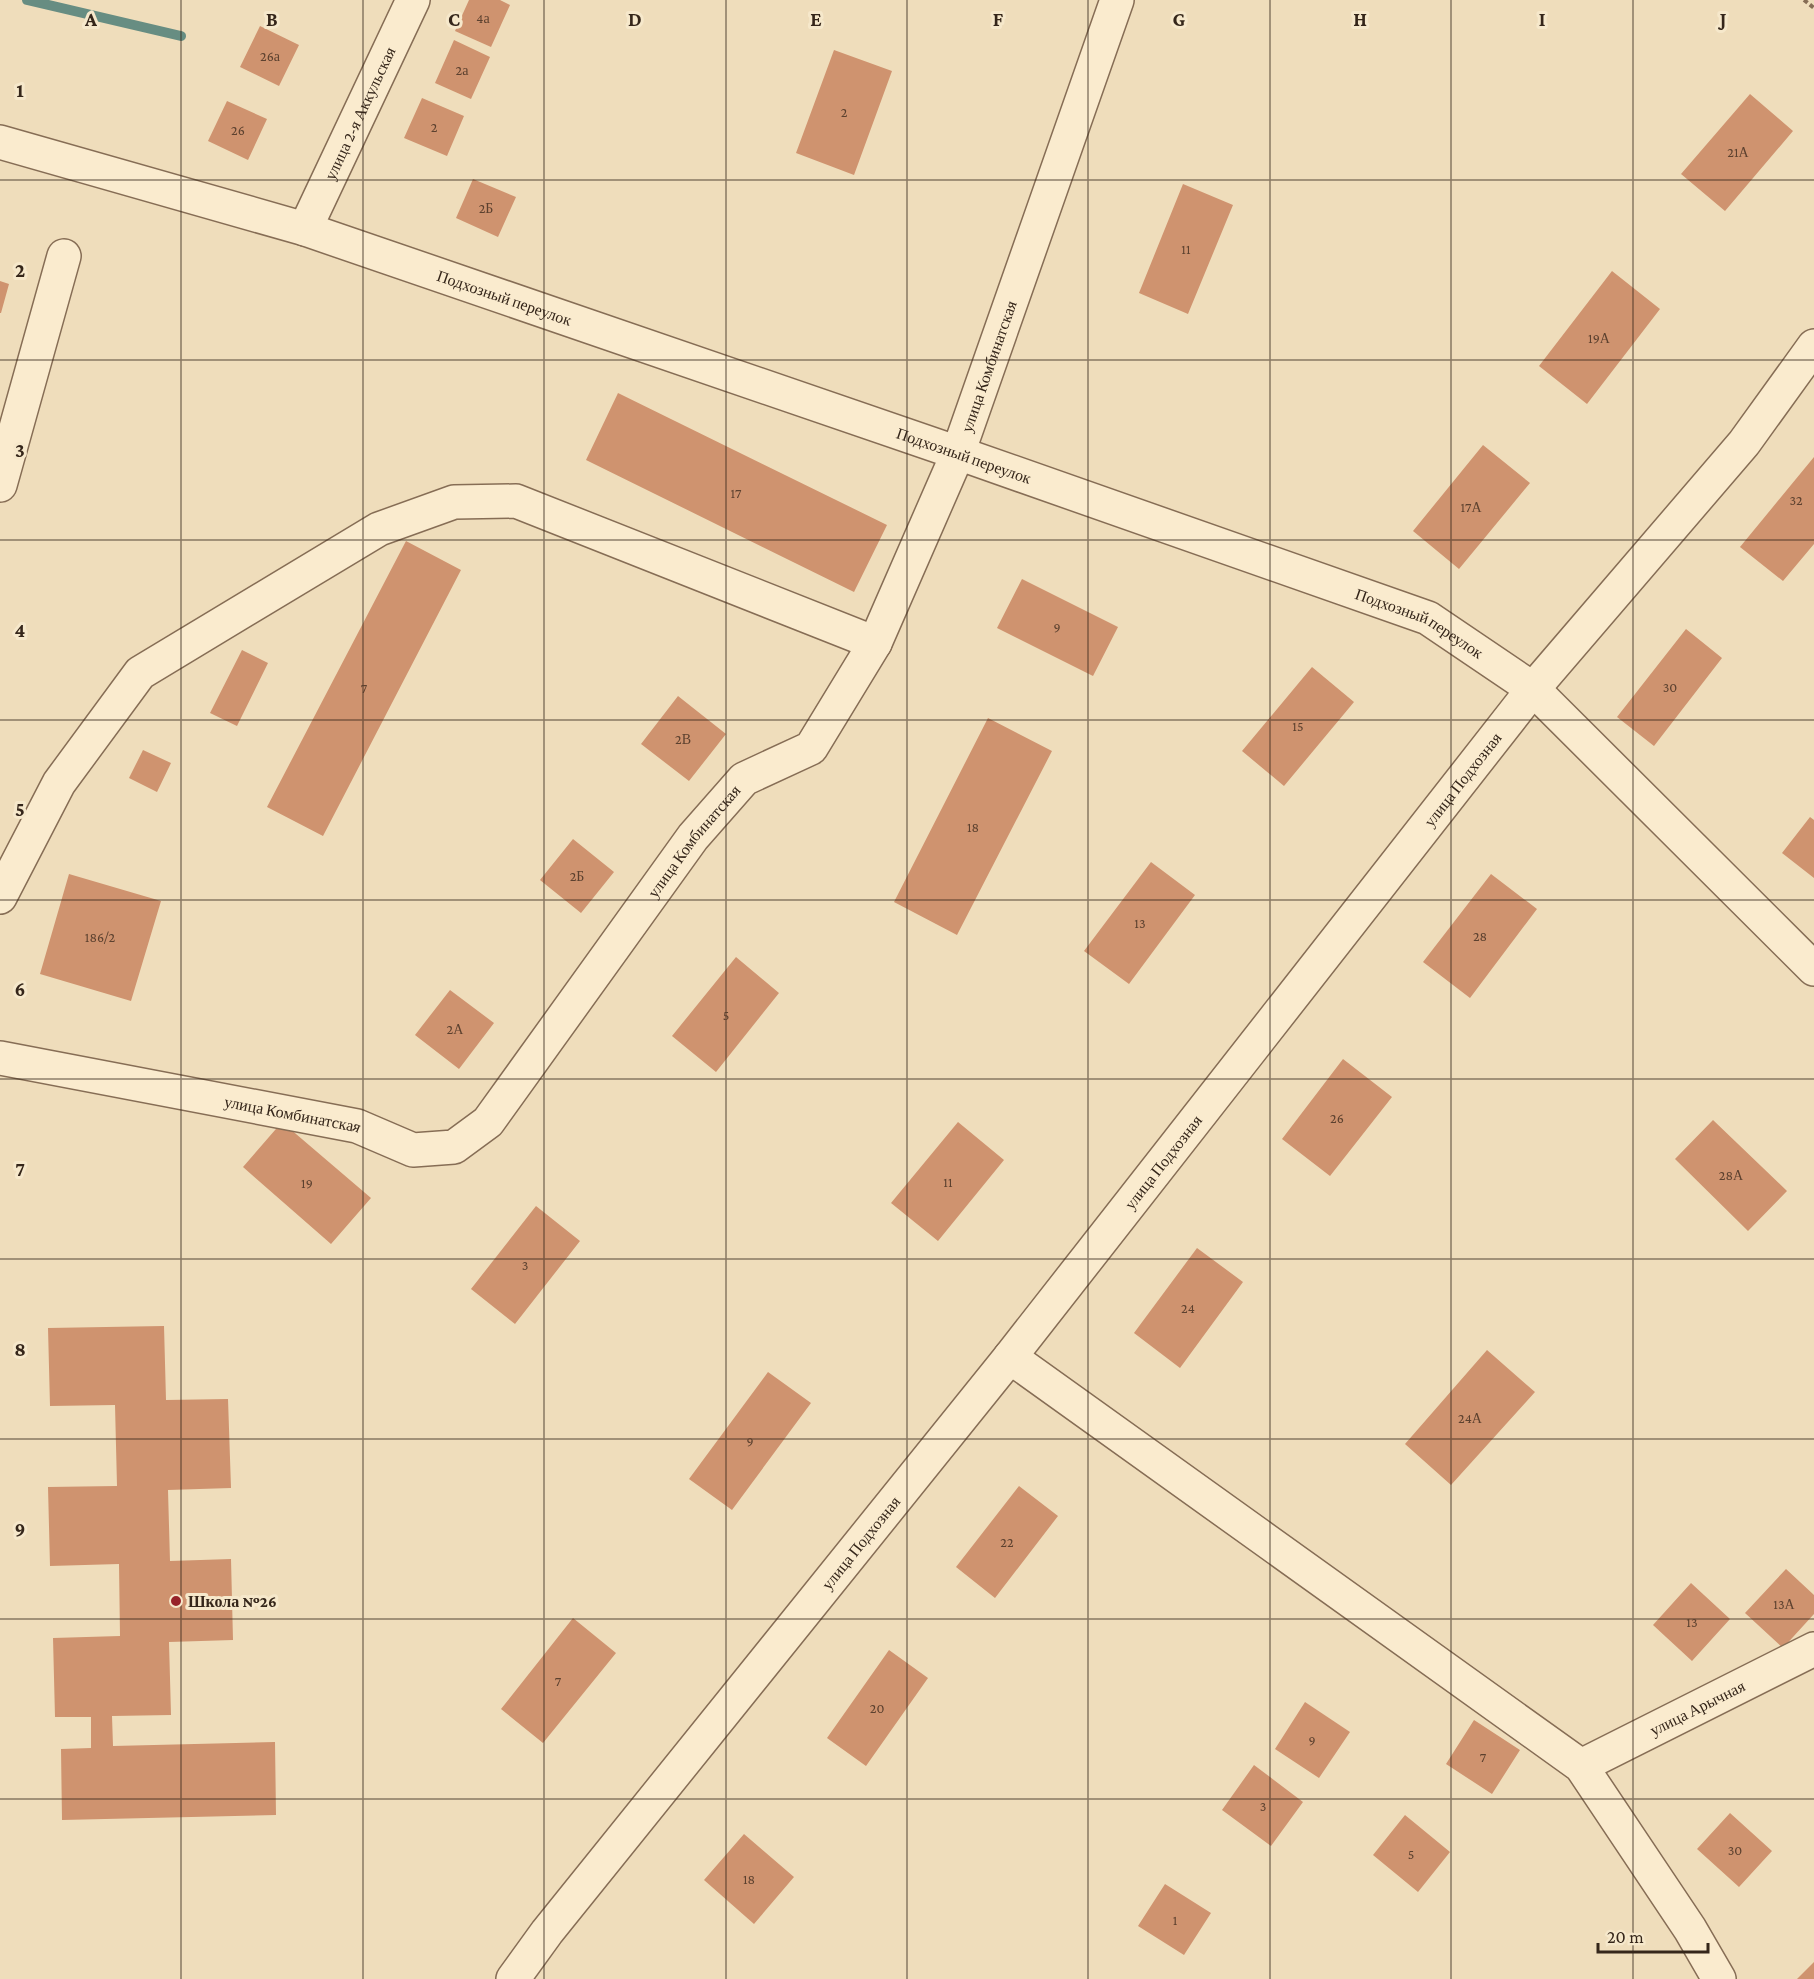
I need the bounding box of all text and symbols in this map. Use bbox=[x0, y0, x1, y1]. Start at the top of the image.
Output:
text: A bbox=[84, 8, 98, 30]
text: B bbox=[266, 8, 278, 30]
text: C bbox=[448, 8, 460, 30]
text: D bbox=[628, 8, 642, 30]
text: E bbox=[810, 8, 822, 30]
text: F bbox=[993, 8, 1004, 30]
text: G bbox=[1173, 8, 1186, 30]
text: H bbox=[1353, 8, 1367, 30]
text: I bbox=[1539, 8, 1546, 30]
text: J bbox=[1718, 8, 1727, 30]
house number: 4а bbox=[476, 10, 490, 26]
street label: улица 2-я Аккульская bbox=[321, 43, 398, 183]
house number: 26а bbox=[260, 48, 281, 64]
house number: 2а bbox=[456, 62, 469, 78]
text: 1 bbox=[16, 79, 24, 101]
house number: 2 bbox=[841, 104, 848, 120]
house number: 2 bbox=[431, 119, 438, 135]
house number: 26 bbox=[231, 122, 245, 138]
house number: 21А bbox=[1727, 144, 1750, 160]
house number: 2Б bbox=[479, 200, 493, 216]
house number: 11 bbox=[1181, 241, 1191, 257]
text: 2 bbox=[15, 259, 25, 281]
street label: Подхозный переулок bbox=[435, 266, 574, 328]
street label: улица Комбинатская bbox=[957, 298, 1020, 435]
house number: 19А bbox=[1588, 330, 1611, 346]
street label: Подхозный переулок bbox=[895, 424, 1034, 487]
text: 3 bbox=[15, 439, 25, 461]
house number: 17 bbox=[730, 485, 742, 501]
house number: 32 bbox=[1789, 492, 1803, 508]
house number: 17А bbox=[1460, 499, 1482, 515]
street label: Подхозный переулок bbox=[1353, 585, 1487, 662]
text: 4 bbox=[15, 619, 26, 641]
house number: 9 bbox=[1053, 619, 1061, 635]
house number: 30 bbox=[1663, 679, 1677, 695]
house number: 7 bbox=[361, 680, 368, 696]
house number: 15 bbox=[1292, 718, 1304, 734]
street label: улица Подхозная bbox=[1420, 728, 1505, 830]
house number: 2В bbox=[675, 731, 691, 747]
street label: улица Комбинатская bbox=[644, 781, 744, 901]
text: 5 bbox=[15, 798, 25, 820]
house number: 18 bbox=[967, 819, 979, 835]
house number: 2Б bbox=[570, 868, 584, 884]
house number: 13 bbox=[1134, 915, 1146, 931]
house number: 28 bbox=[1473, 928, 1487, 944]
house number: 186/2 bbox=[85, 929, 116, 945]
text: 6 bbox=[15, 978, 25, 1000]
house number: 5 bbox=[723, 1007, 729, 1023]
house number: 2А bbox=[447, 1021, 464, 1037]
street label: улица Комбинатская bbox=[223, 1092, 364, 1136]
house number: 26 bbox=[1330, 1110, 1344, 1126]
street label: улица Подхозная bbox=[1121, 1111, 1205, 1213]
text: 7 bbox=[15, 1158, 25, 1180]
house number: 28А bbox=[1719, 1167, 1744, 1183]
house number: 11 bbox=[943, 1174, 953, 1190]
house number: 19 bbox=[301, 1175, 313, 1191]
house number: 3 bbox=[522, 1257, 528, 1273]
house number: 24 bbox=[1181, 1300, 1195, 1316]
text: 8 bbox=[14, 1338, 26, 1360]
house number: 24А bbox=[1458, 1410, 1483, 1426]
house number: 9 bbox=[746, 1433, 754, 1449]
street label: улица Подхозная bbox=[818, 1492, 904, 1593]
text: 9 bbox=[15, 1518, 25, 1540]
house number: 22 bbox=[1000, 1534, 1014, 1550]
place label: Школа №26 bbox=[188, 1593, 277, 1610]
marker: Школа №26 bbox=[169, 1594, 183, 1608]
house number: 13А bbox=[1773, 1596, 1796, 1612]
house number: 13 bbox=[1686, 1614, 1698, 1630]
house number: 7 bbox=[555, 1673, 562, 1689]
street label: улица Арычная bbox=[1647, 1676, 1748, 1739]
house number: 20 bbox=[870, 1700, 884, 1716]
house number: 9 bbox=[1308, 1732, 1316, 1748]
house number: 7 bbox=[1480, 1749, 1487, 1765]
house number: 3 bbox=[1260, 1798, 1266, 1814]
house number: 30 bbox=[1728, 1842, 1742, 1858]
house number: 5 bbox=[1408, 1846, 1414, 1862]
house number: 18 bbox=[743, 1871, 755, 1887]
house number: 1 bbox=[1173, 1912, 1178, 1928]
scale bar bbox=[1598, 1916, 1708, 1954]
text: 20 m bbox=[1607, 1927, 1644, 1947]

